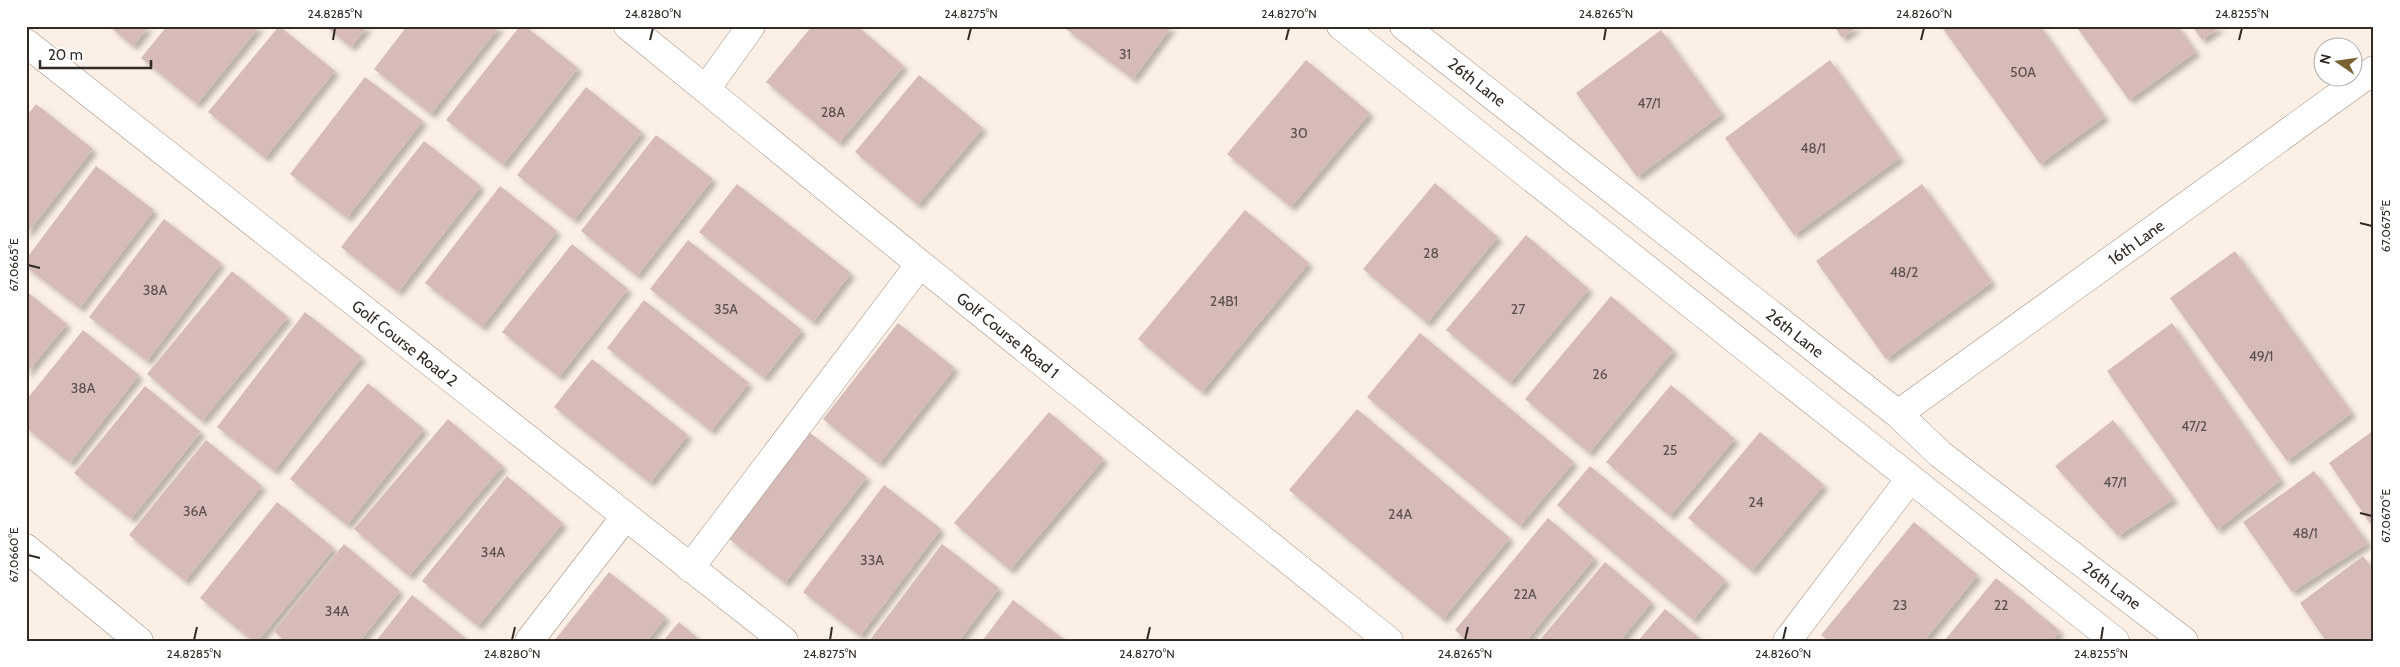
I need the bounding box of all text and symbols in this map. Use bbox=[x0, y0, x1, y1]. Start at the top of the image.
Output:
text: 24.8285°N bbox=[308, 6, 362, 21]
text: 24.8280°N bbox=[625, 6, 681, 21]
text: 24.8275°N bbox=[944, 6, 998, 21]
text: 24.8270°N bbox=[1261, 6, 1317, 21]
text: 24.8265°N bbox=[1579, 6, 1633, 21]
text: 24.8260°N bbox=[1896, 6, 1952, 21]
text: 24.8255°N bbox=[2215, 6, 2269, 21]
scale bar bbox=[40, 38, 151, 70]
north arrow bbox=[2312, 38, 2362, 88]
house number: 31 bbox=[1119, 45, 1131, 63]
text: 20 m bbox=[48, 46, 83, 64]
text: N bbox=[2315, 52, 2335, 66]
street label: 26th Lane bbox=[1444, 54, 1509, 111]
house number: 50A bbox=[2010, 63, 2036, 81]
house number: 47/1 bbox=[1637, 94, 1661, 112]
house number: 28A bbox=[821, 103, 846, 121]
house number: 30 bbox=[1290, 124, 1308, 142]
house number: 48/1 bbox=[1800, 139, 1826, 157]
text: 67.0675°E bbox=[2378, 199, 2393, 252]
street label: 16th Lane bbox=[2104, 216, 2168, 269]
text: 67.0665°E bbox=[6, 238, 21, 292]
house number: 28 bbox=[1423, 244, 1439, 262]
house number: 48/2 bbox=[1890, 263, 1918, 281]
house number: 38A bbox=[143, 281, 168, 299]
street label: Golf Course Road 1 bbox=[953, 288, 1063, 382]
house number: 24B1 bbox=[1210, 292, 1238, 310]
street label: Golf Course Road 2 bbox=[348, 296, 461, 391]
house number: 35A bbox=[714, 300, 738, 318]
house number: 27 bbox=[1511, 300, 1525, 318]
street label: 26th Lane bbox=[1762, 305, 1827, 362]
house number: 49/1 bbox=[2249, 347, 2273, 365]
house number: 26 bbox=[1592, 365, 1608, 383]
house number: 38A bbox=[71, 379, 96, 397]
house number: 47/2 bbox=[2181, 417, 2207, 435]
house number: 25 bbox=[1663, 441, 1677, 459]
house number: 47/1 bbox=[2103, 473, 2127, 491]
text: 67.0670°E bbox=[2378, 489, 2393, 543]
house number: 24 bbox=[1748, 493, 1764, 511]
house number: 36A bbox=[183, 502, 207, 520]
house number: 24A bbox=[1388, 505, 1412, 523]
house number: 48/1 bbox=[2292, 524, 2318, 542]
text: 67.0660°E bbox=[6, 527, 21, 583]
house number: 34A bbox=[481, 543, 506, 561]
house number: 33A bbox=[860, 551, 884, 569]
street label: 26th Lane bbox=[2079, 557, 2145, 613]
house number: 22A bbox=[1513, 585, 1537, 603]
house number: 23 bbox=[1893, 596, 1907, 614]
house number: 22 bbox=[1994, 596, 2008, 614]
house number: 34A bbox=[325, 602, 350, 620]
text: 24.8285°N bbox=[167, 646, 221, 661]
text: 24.8280°N bbox=[484, 646, 540, 661]
text: 24.8275°N bbox=[803, 646, 857, 661]
text: 24.8270°N bbox=[1119, 646, 1175, 661]
text: 24.8265°N bbox=[1438, 646, 1492, 661]
text: 24.8260°N bbox=[1755, 646, 1811, 661]
text: 24.8255°N bbox=[2074, 646, 2128, 661]

